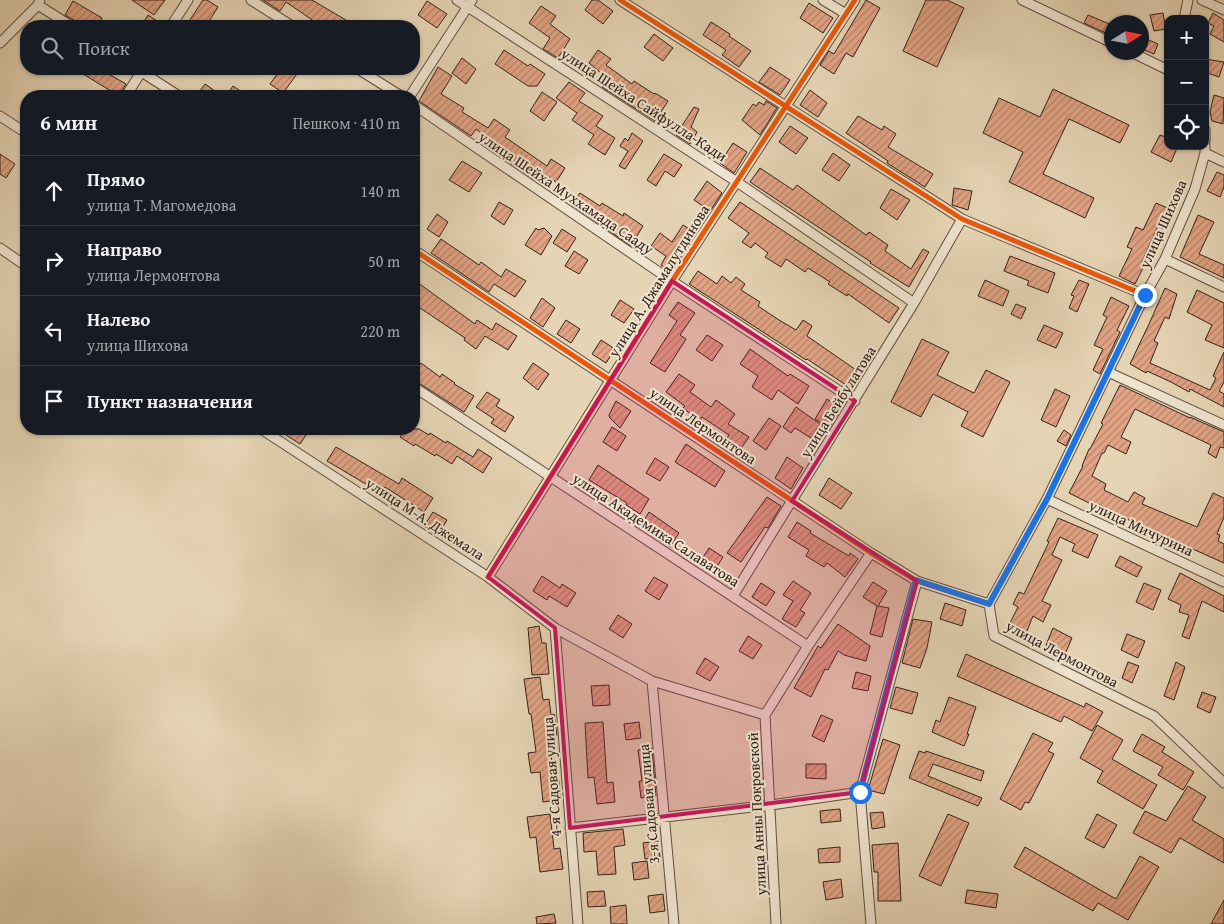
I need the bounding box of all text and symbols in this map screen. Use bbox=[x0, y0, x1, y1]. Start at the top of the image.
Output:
north arrow bbox=[1104, 15, 1149, 60]
map controls bbox=[1164, 15, 1209, 150]
button: + bbox=[1164, 15, 1209, 60]
search box bbox=[20, 20, 420, 75]
icon: search bbox=[38, 34, 66, 62]
text: Поиск bbox=[78, 34, 130, 62]
street label: улица Шейха Сайфулла-Кади bbox=[556, 42, 732, 166]
button: − bbox=[1164, 60, 1209, 105]
button: locate bbox=[1164, 105, 1209, 150]
text: 6 мин bbox=[40, 107, 97, 138]
text: Пешком · 410 m bbox=[293, 111, 400, 135]
street label: улица Шейха Муххамада Сааду bbox=[474, 125, 658, 259]
text: Прямо bbox=[87, 165, 145, 193]
street label: улица Шихова bbox=[1133, 175, 1192, 272]
icon: ahead bbox=[40, 177, 68, 205]
text: 140 m bbox=[360, 179, 400, 203]
text: улица Т. Магомедова bbox=[87, 193, 236, 217]
street label: улица А. Джамалутдинова bbox=[602, 200, 715, 362]
text: Направо bbox=[87, 235, 162, 263]
icon: right bbox=[40, 247, 68, 275]
text: 50 m bbox=[368, 249, 400, 273]
text: улица Лермонтова bbox=[87, 263, 220, 287]
route end bbox=[1134, 284, 1157, 307]
text: Налево bbox=[87, 305, 150, 333]
icon: left bbox=[40, 317, 68, 345]
text: 220 m bbox=[360, 319, 400, 343]
text: улица Шихова bbox=[87, 333, 188, 357]
street label: улица Бейбулатова bbox=[794, 341, 881, 463]
street label: улица Лермонтова bbox=[645, 381, 762, 470]
icon: arrive bbox=[40, 387, 68, 415]
text: Пункт назначения bbox=[87, 387, 253, 415]
street label: улица Академика Салаватова bbox=[568, 467, 745, 592]
street label: улица М-А. Джемала bbox=[361, 472, 489, 565]
street label: улица Мичурина bbox=[1085, 494, 1198, 561]
street label: улица Лермонтова bbox=[1001, 615, 1123, 693]
street label: 4-я Садовая улица bbox=[537, 715, 566, 838]
street label: улица Анны Покровской bbox=[742, 732, 771, 897]
street label: 3-я Садовая улица bbox=[633, 742, 664, 865]
route start bbox=[849, 781, 872, 804]

